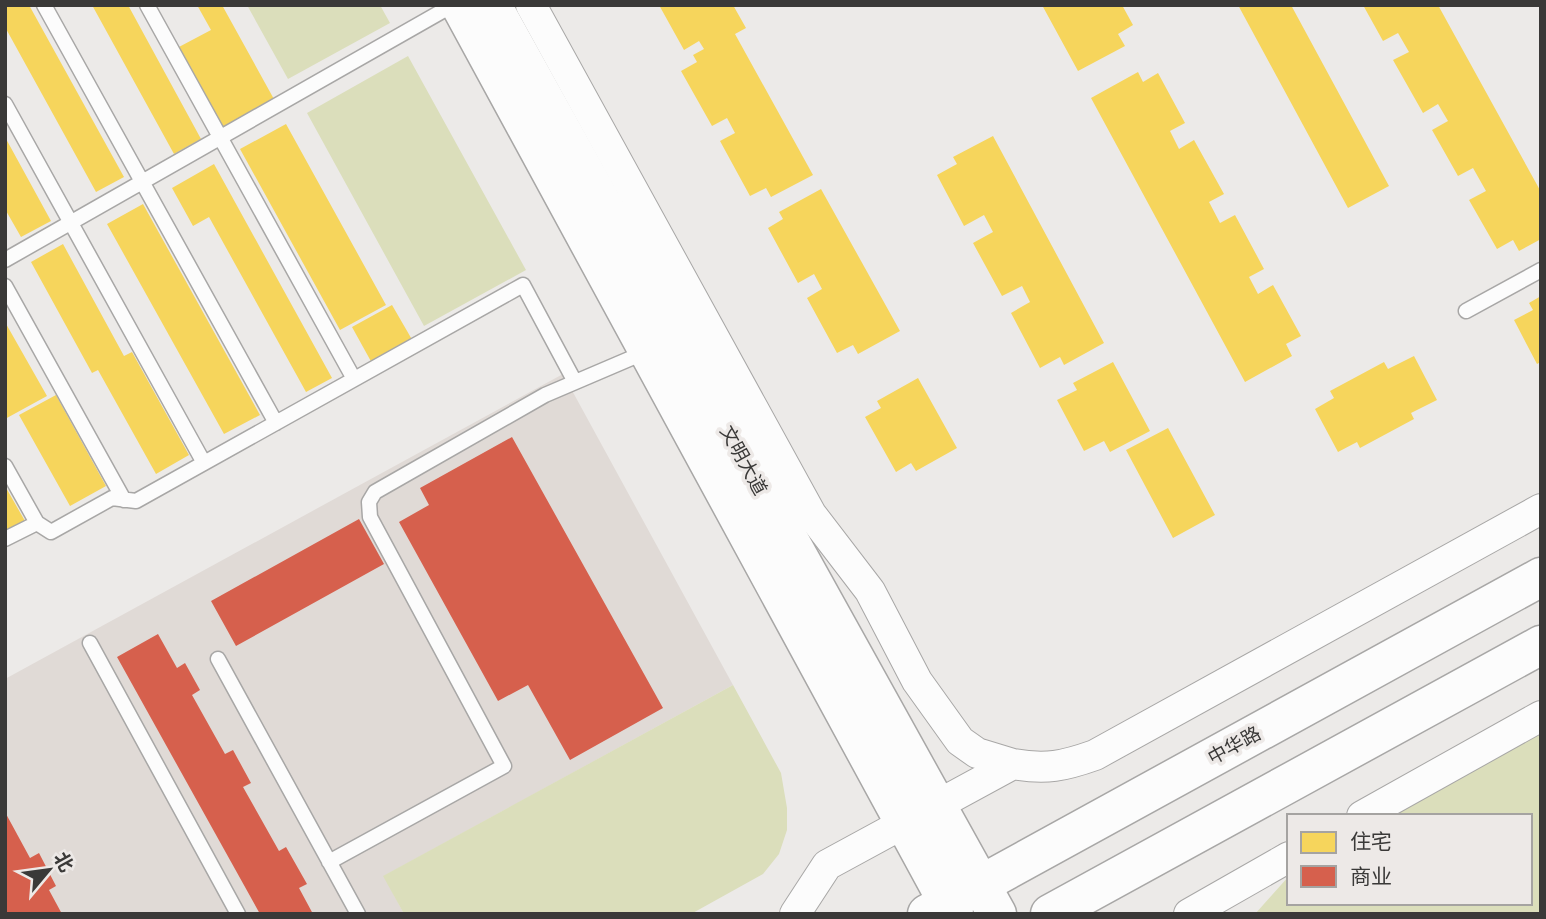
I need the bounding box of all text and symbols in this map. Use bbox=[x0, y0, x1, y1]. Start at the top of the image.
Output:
street label: 文明大道 bbox=[716, 422, 771, 499]
street label: 中华路 bbox=[1204, 722, 1264, 768]
legend bbox=[1287, 814, 1532, 905]
text: 住宅 bbox=[1350, 830, 1392, 853]
north arrow bbox=[14, 835, 84, 905]
text: 北 bbox=[50, 849, 77, 875]
text: 商业 bbox=[1350, 865, 1392, 888]

